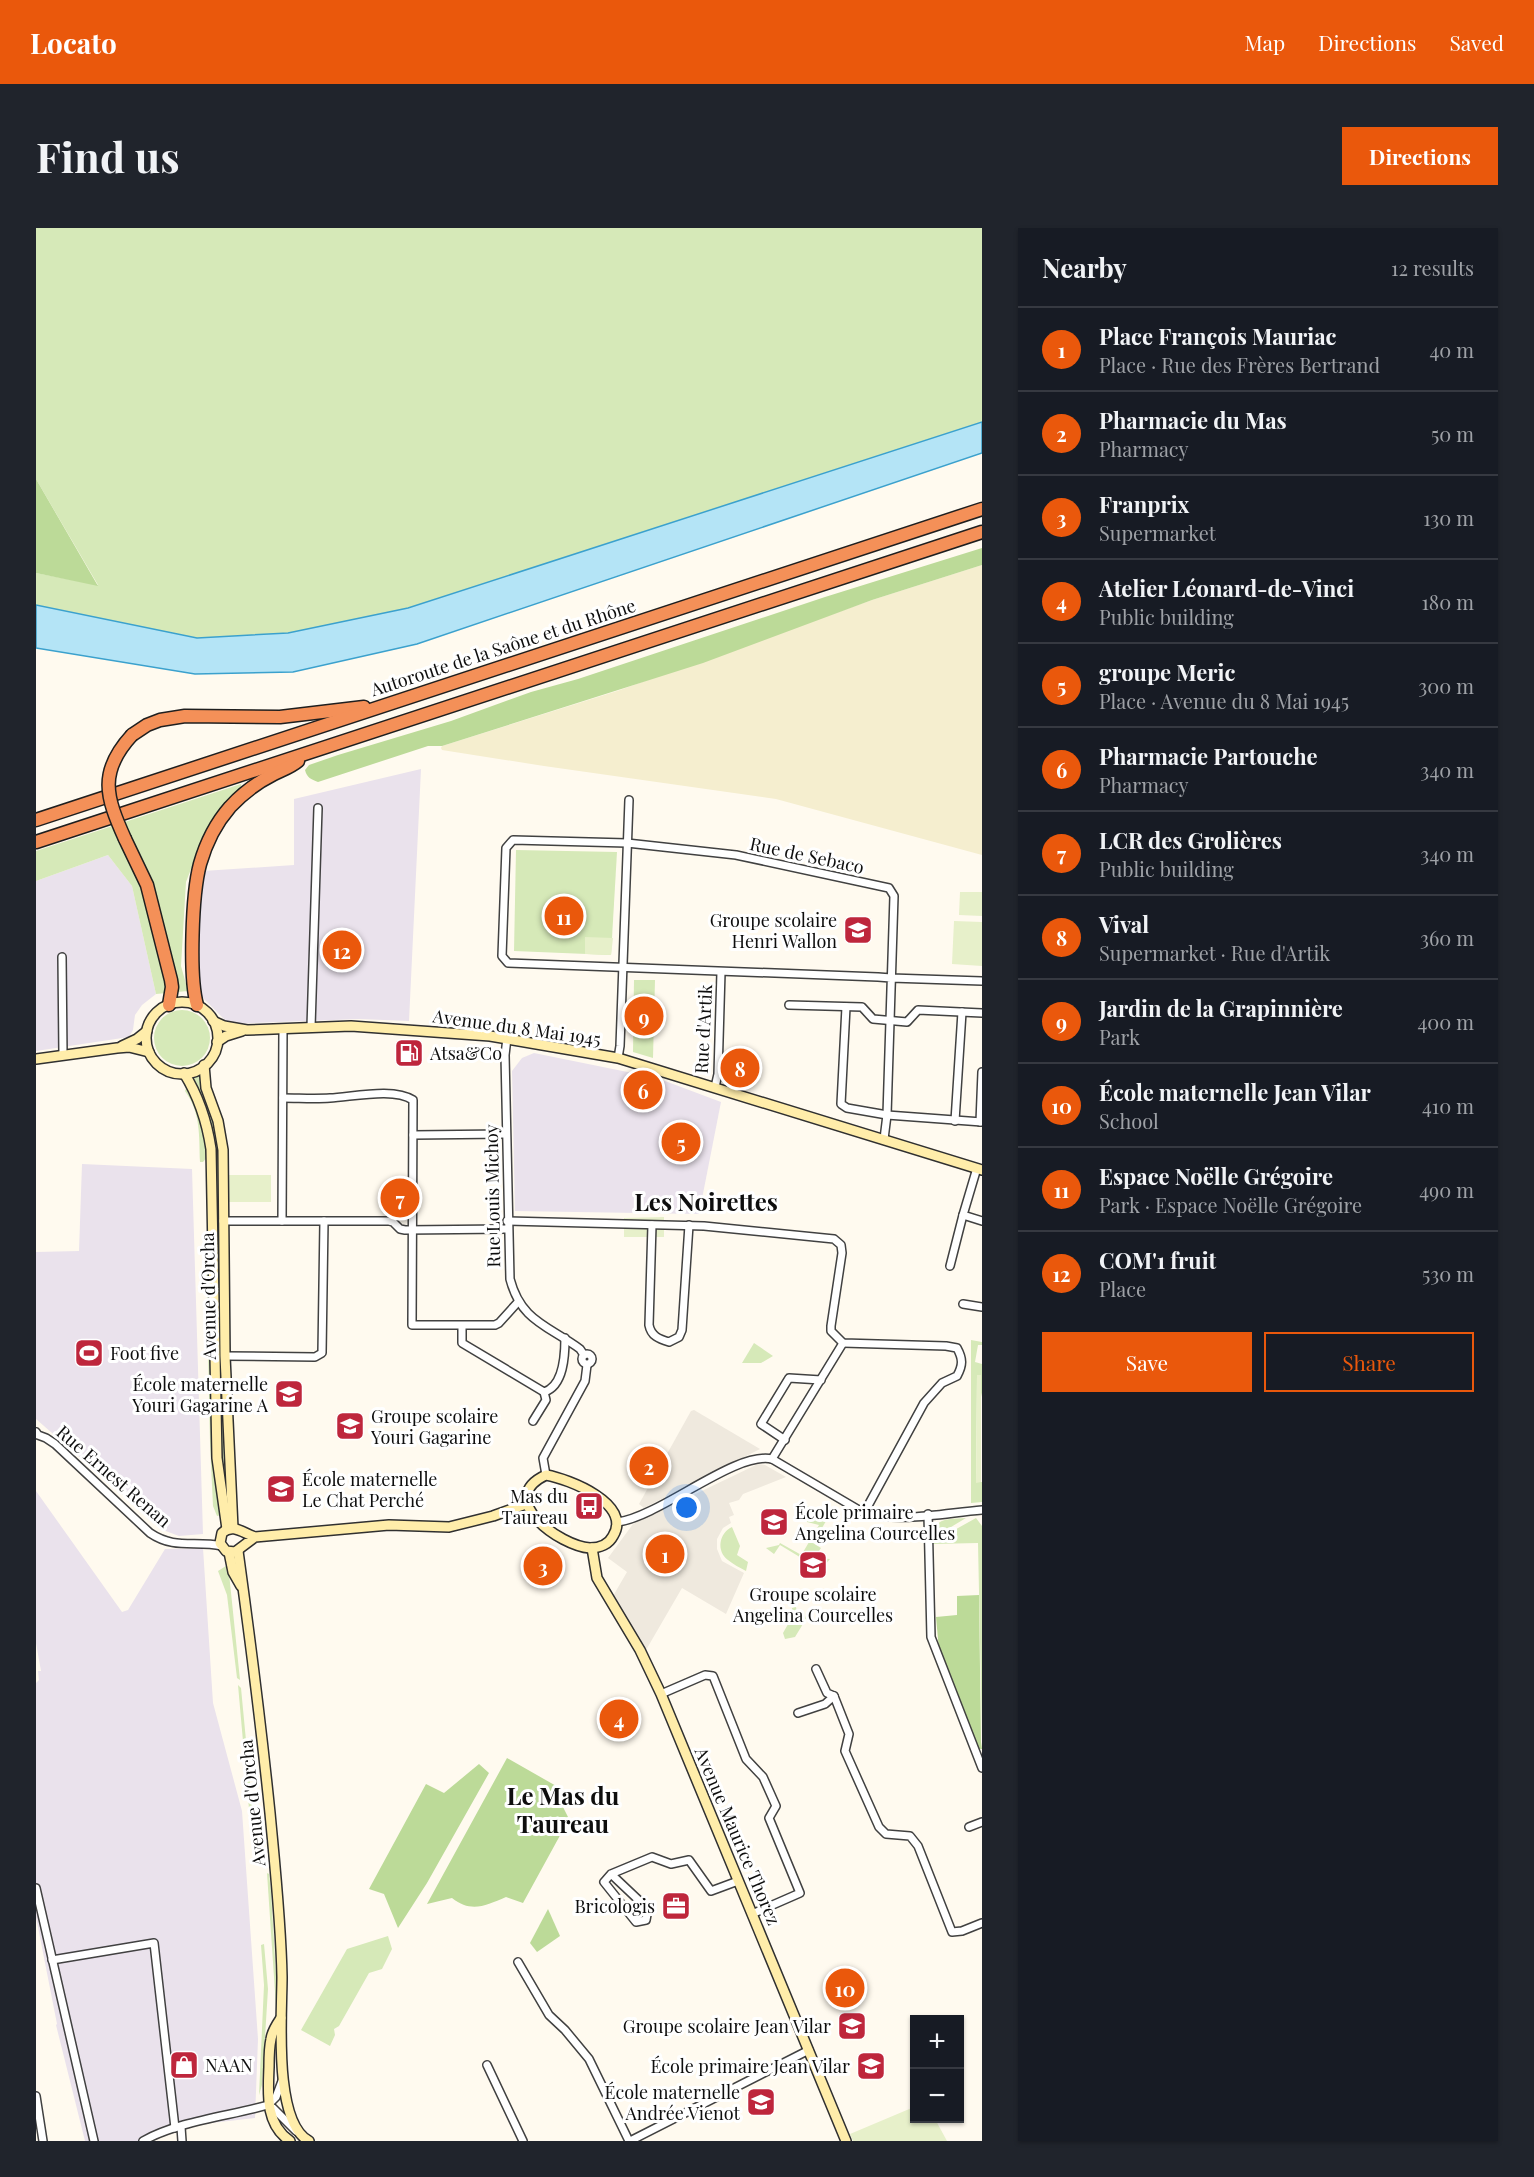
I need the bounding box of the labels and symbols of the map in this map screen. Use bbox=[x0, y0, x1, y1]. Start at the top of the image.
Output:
street label: Autoroute de la Saône et du Rhône bbox=[367, 593, 639, 702]
street label: Rue de Sebaco bbox=[748, 831, 866, 879]
pin: 11 bbox=[544, 894, 584, 938]
place label: Groupe scolaire Henri Wallon bbox=[710, 908, 837, 953]
school or university icon: Groupe scolaire Henri Wallon bbox=[842, 914, 874, 946]
pin: 12 bbox=[322, 928, 362, 972]
street label: Rue d'Artik bbox=[689, 984, 717, 1074]
pin: 9 bbox=[624, 994, 664, 1038]
street label: Avenue du 8 Mai 1945 bbox=[430, 1003, 603, 1051]
fuel station icon: Atsa&Co bbox=[393, 1037, 425, 1069]
place label: Atsa&Co bbox=[429, 1041, 502, 1065]
pin: 8 bbox=[720, 1046, 760, 1090]
pin: 6 bbox=[624, 1068, 662, 1112]
pin: 5 bbox=[662, 1120, 700, 1164]
street label: Rue Louis Michoy bbox=[479, 1124, 505, 1268]
pin: 7 bbox=[380, 1176, 420, 1220]
district label: Les Noirettes bbox=[634, 1185, 778, 1217]
street label: Avenue d'Orcha bbox=[195, 1232, 221, 1361]
sports icon: Foot five bbox=[73, 1337, 105, 1369]
place label: Foot five bbox=[110, 1341, 179, 1365]
place label: École maternelle Youri Gagarine A bbox=[131, 1372, 269, 1417]
school or university icon: École maternelle Youri Gagarine A bbox=[273, 1378, 305, 1410]
place label: Groupe scolaire Youri Gagarine bbox=[370, 1404, 498, 1449]
school or university icon: Groupe scolaire Youri Gagarine bbox=[334, 1410, 366, 1442]
street label: Rue Ernest Renan bbox=[52, 1420, 177, 1533]
pin: 2 bbox=[630, 1444, 668, 1488]
place label: École maternelle Le Chat Perché bbox=[302, 1467, 437, 1512]
school or university icon: École maternelle Le Chat Perché bbox=[265, 1473, 297, 1505]
place label: Mas du Taureau bbox=[501, 1484, 569, 1529]
bus stop icon: Mas du Taureau bbox=[573, 1490, 605, 1522]
your location bbox=[672, 1493, 701, 1522]
place label: École primaire Angelina Courcelles bbox=[794, 1500, 955, 1545]
school or university icon: École primaire Angelina Courcelles bbox=[758, 1506, 790, 1538]
pin: 1 bbox=[646, 1532, 684, 1576]
pin: 3 bbox=[524, 1544, 562, 1588]
school or university icon: Groupe scolaire Angelina Courcelles bbox=[797, 1549, 829, 1581]
place label: Groupe scolaire Angelina Courcelles bbox=[732, 1582, 893, 1627]
pin: 4 bbox=[600, 1696, 638, 1742]
street label: Avenue d'Orcha bbox=[233, 1739, 271, 1868]
street label: Avenue Maurice Thorez bbox=[689, 1743, 786, 1929]
district label: Le Mas du Taureau bbox=[507, 1779, 620, 1839]
office icon: Bricologis bbox=[660, 1890, 692, 1922]
place label: Bricologis bbox=[575, 1894, 655, 1918]
pin: 10 bbox=[826, 1966, 864, 2010]
school or university icon: Groupe scolaire Jean Vilar bbox=[836, 2010, 868, 2042]
place label: Groupe scolaire Jean Vilar bbox=[623, 2014, 831, 2038]
shop icon: NAAN bbox=[168, 2049, 200, 2081]
school or university icon: École primaire Jean Vilar bbox=[855, 2050, 887, 2082]
place label: NAAN bbox=[205, 2053, 253, 2077]
place label: École primaire Jean Vilar bbox=[650, 2054, 850, 2078]
place label: École maternelle Andrée Vienot bbox=[605, 2080, 741, 2125]
school or university icon: École maternelle Andrée Vienot bbox=[745, 2086, 777, 2118]

